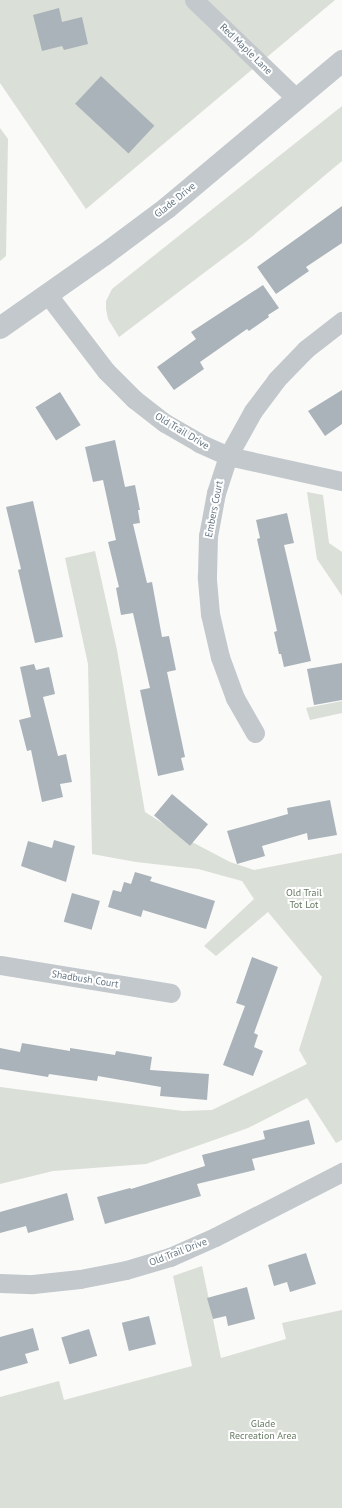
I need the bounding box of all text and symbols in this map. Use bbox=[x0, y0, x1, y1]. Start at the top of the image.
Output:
street label: Red Maple Lane bbox=[217, 21, 275, 77]
street label: Glade Drive bbox=[152, 180, 198, 220]
street label: Old Trail Drive bbox=[153, 410, 211, 452]
street label: Embers Court bbox=[203, 480, 225, 538]
park label: Old Trail Tot Lot bbox=[286, 886, 322, 910]
street label: Shadbush Court bbox=[51, 968, 119, 990]
street label: Old Trail Drive bbox=[147, 1235, 209, 1269]
park label: Glade Recreation Area bbox=[229, 1417, 297, 1440]

